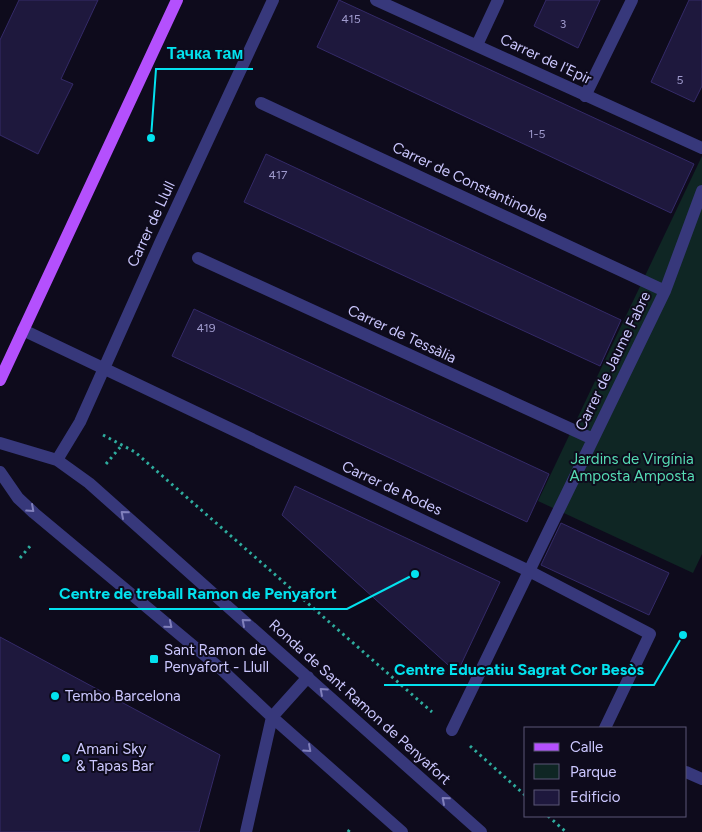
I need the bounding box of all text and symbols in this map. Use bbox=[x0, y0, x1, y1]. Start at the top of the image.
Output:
house number: 415 bbox=[341, 12, 361, 26]
house number: 3 bbox=[560, 17, 566, 31]
street label: Carrer de l'Epir bbox=[497, 30, 595, 88]
callout: Тачка там bbox=[156, 38, 253, 69]
text: Тачка там bbox=[167, 44, 243, 63]
house number: 5 bbox=[677, 73, 684, 87]
house number: 1-5 bbox=[529, 127, 546, 141]
street label: Carrer de Constantinoble bbox=[389, 138, 551, 226]
house number: 417 bbox=[269, 168, 288, 182]
street label: Carrer de Llull bbox=[123, 178, 179, 270]
street label: Carrer de Jaume Fabre bbox=[572, 289, 654, 433]
street label: Carrer de Tessàlia bbox=[345, 301, 459, 367]
house number: 419 bbox=[196, 321, 216, 335]
park label: Jardins de Virgínia Amposta Amposta bbox=[569, 450, 695, 485]
street label: Carrer de Rodes bbox=[339, 457, 445, 519]
one-way arrow bbox=[25, 504, 34, 513]
one-way arrow bbox=[120, 511, 129, 520]
callout: Centre de treball Ramon de Penyafort bbox=[49, 578, 347, 609]
text: Centre de treball Ramon de Penyafort bbox=[59, 584, 337, 603]
street label: Ronda de Sant Ramon de Penyafort bbox=[265, 616, 455, 789]
one-way arrow bbox=[242, 618, 251, 627]
one-way arrow bbox=[163, 619, 172, 628]
place label: Sant Ramon de Penyafort - Llull bbox=[164, 641, 269, 676]
marker: Sant Ramon de Penyafort - Llull bbox=[148, 653, 160, 665]
callout: Centre Educatiu Sagrat Cor Besòs bbox=[384, 654, 654, 685]
text: Centre Educatiu Sagrat Cor Besòs bbox=[394, 660, 644, 679]
place label: Tembo Barcelona bbox=[65, 687, 181, 705]
one-way arrow bbox=[320, 688, 329, 697]
marker: Tembo Barcelona bbox=[49, 690, 61, 702]
legend bbox=[524, 727, 687, 817]
text: Calle bbox=[570, 738, 603, 756]
place label: Amani Sky & Tapas Bar bbox=[76, 740, 153, 775]
one-way arrow bbox=[303, 743, 312, 752]
marker: Amani Sky & Tapas Bar bbox=[60, 752, 72, 764]
text: Parque bbox=[570, 763, 617, 781]
text: Edificio bbox=[570, 788, 621, 806]
one-way arrow bbox=[441, 797, 450, 806]

